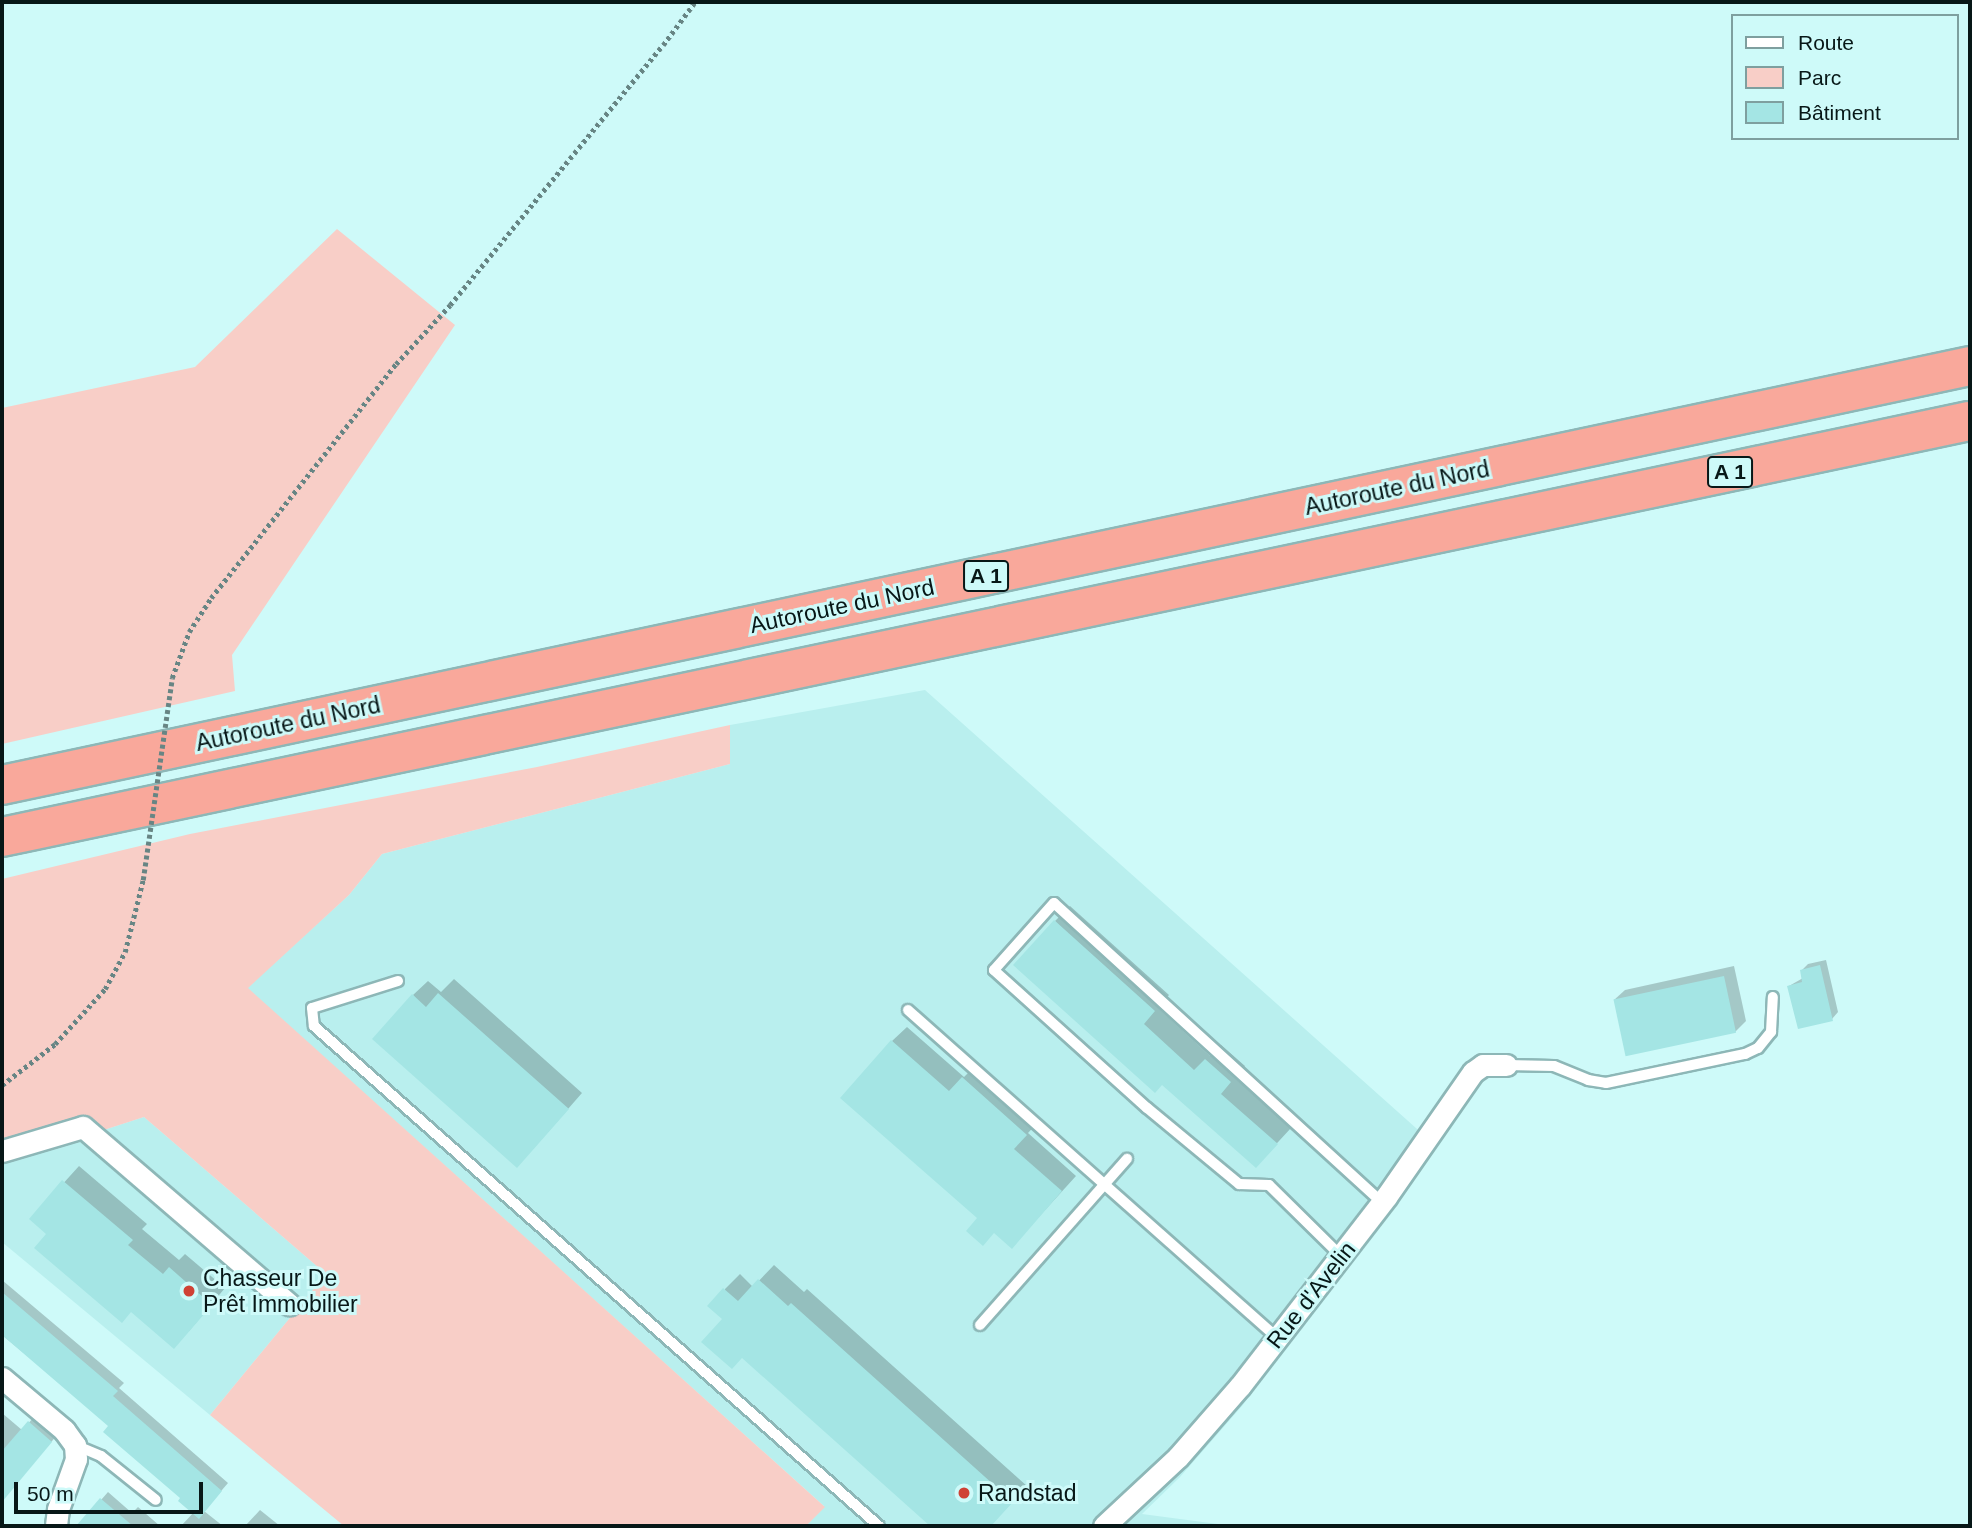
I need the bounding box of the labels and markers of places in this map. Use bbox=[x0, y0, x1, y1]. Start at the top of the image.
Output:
place label: Chasseur De Prêt Immobilier bbox=[203, 1264, 358, 1318]
marker: Chasseur De Prêt Immobilier bbox=[181, 1283, 197, 1299]
place label: Randstad bbox=[978, 1479, 1076, 1507]
marker: Randstad bbox=[956, 1485, 972, 1501]

